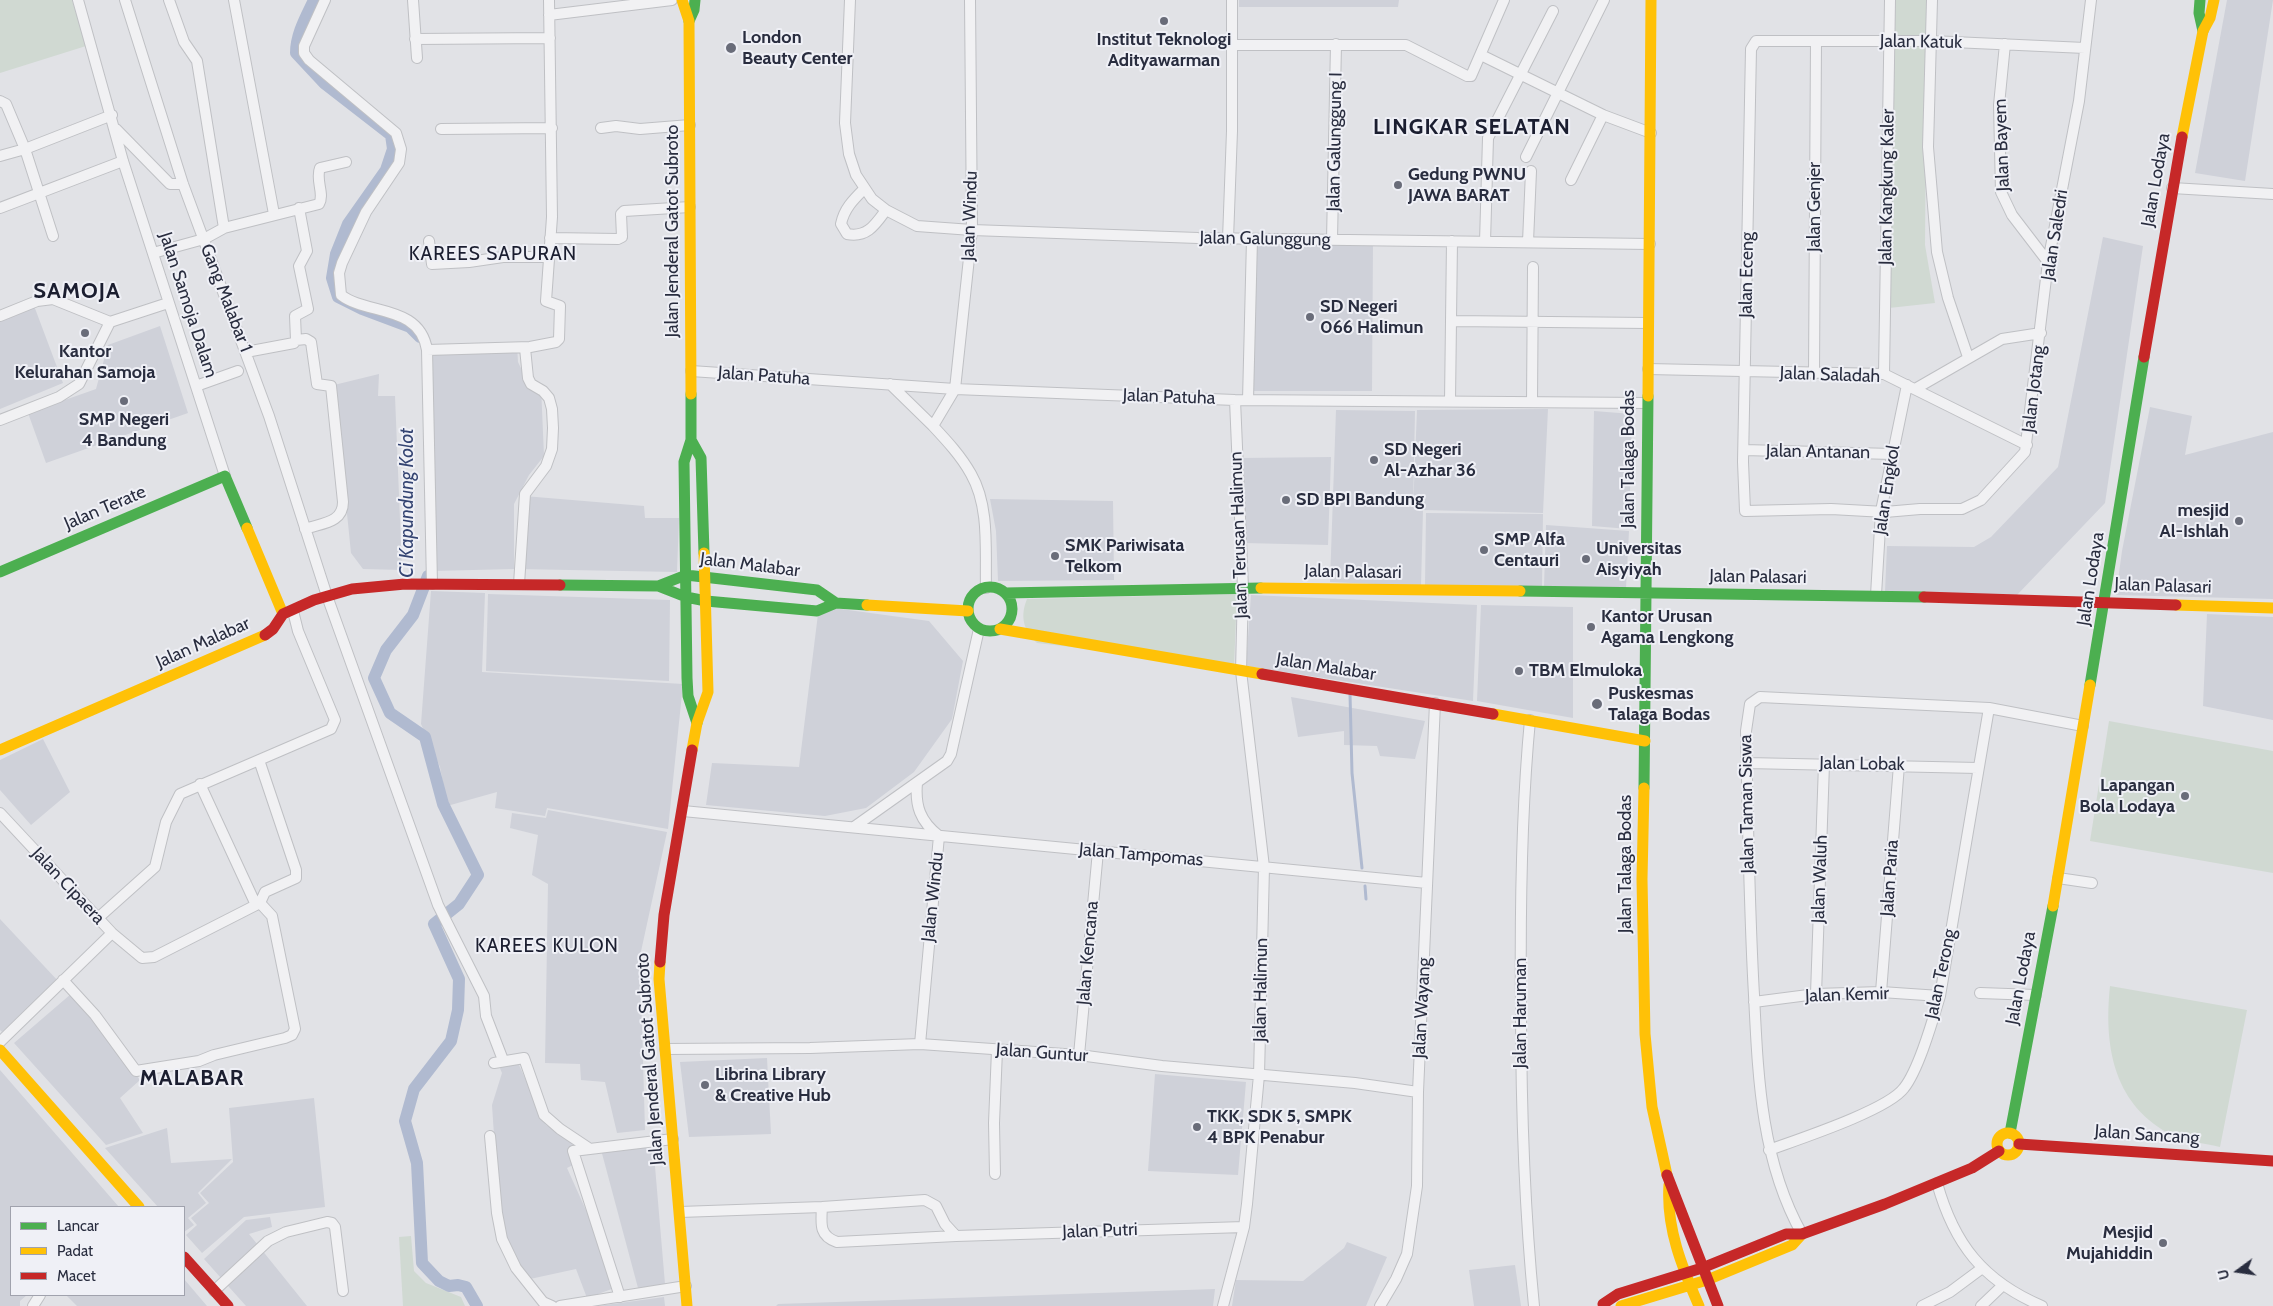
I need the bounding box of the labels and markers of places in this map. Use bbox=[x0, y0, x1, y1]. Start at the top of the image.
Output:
marker: Institut Teknologi Adityawarman bbox=[1158, 15, 1170, 27]
place label: London Beauty Center bbox=[742, 27, 853, 70]
place label: Institut Teknologi Adityawarman bbox=[1097, 29, 1231, 72]
marker: London Beauty Center bbox=[724, 41, 738, 55]
place label: Gedung PWNU JAWA BARAT bbox=[1408, 164, 1526, 206]
marker: Gedung PWNU JAWA BARAT bbox=[1392, 179, 1404, 191]
place label: SD Negeri 066 Halimun bbox=[1320, 296, 1423, 338]
marker: SD Negeri 066 Halimun bbox=[1304, 311, 1316, 323]
marker: Kantor Kelurahan Samoja bbox=[79, 327, 91, 339]
place label: Kantor Kelurahan Samoja bbox=[15, 341, 155, 384]
marker: SMP Negeri 4 Bandung bbox=[118, 395, 130, 407]
place label: SMP Negeri 4 Bandung bbox=[79, 409, 169, 452]
place label: SD Negeri Al-Azhar 36 bbox=[1384, 439, 1476, 482]
marker: SD Negeri Al-Azhar 36 bbox=[1368, 454, 1380, 466]
place label: SD BPI Bandung bbox=[1296, 489, 1424, 511]
marker: SD BPI Bandung bbox=[1280, 494, 1292, 506]
place label: mesjid Al-Ishlah bbox=[2160, 500, 2229, 542]
marker: mesjid Al-Ishlah bbox=[2233, 515, 2245, 527]
place label: SMP Alfa Centauri bbox=[1494, 529, 1565, 572]
place label: SMK Pariwisata Telkom bbox=[1065, 535, 1184, 578]
place label: Universitas Aisyiyah bbox=[1596, 538, 1682, 580]
marker: SMP Alfa Centauri bbox=[1478, 544, 1490, 556]
marker: SMK Pariwisata Telkom bbox=[1049, 550, 1061, 562]
marker: Universitas Aisyiyah bbox=[1580, 553, 1592, 565]
place label: Kantor Urusan Agama Lengkong bbox=[1601, 606, 1733, 649]
marker: Kantor Urusan Agama Lengkong bbox=[1585, 621, 1597, 633]
place label: TBM Elmuloka bbox=[1529, 660, 1642, 682]
marker: TBM Elmuloka bbox=[1513, 665, 1525, 677]
place label: Puskesmas Talaga Bodas bbox=[1608, 683, 1710, 726]
marker: Puskesmas Talaga Bodas bbox=[1590, 697, 1604, 711]
place label: Lapangan Bola Lodaya bbox=[2079, 775, 2175, 818]
marker: Lapangan Bola Lodaya bbox=[2179, 790, 2191, 802]
place label: Librina Library & Creative Hub bbox=[715, 1064, 831, 1106]
marker: Librina Library & Creative Hub bbox=[699, 1079, 711, 1091]
place label: TKK, SDK 5, SMPK 4 BPK Penabur bbox=[1207, 1106, 1352, 1148]
marker: TKK, SDK 5, SMPK 4 BPK Penabur bbox=[1191, 1121, 1203, 1133]
place label: Mesjid Mujahiddin bbox=[2066, 1222, 2153, 1264]
marker: Mesjid Mujahiddin bbox=[2157, 1237, 2169, 1249]

